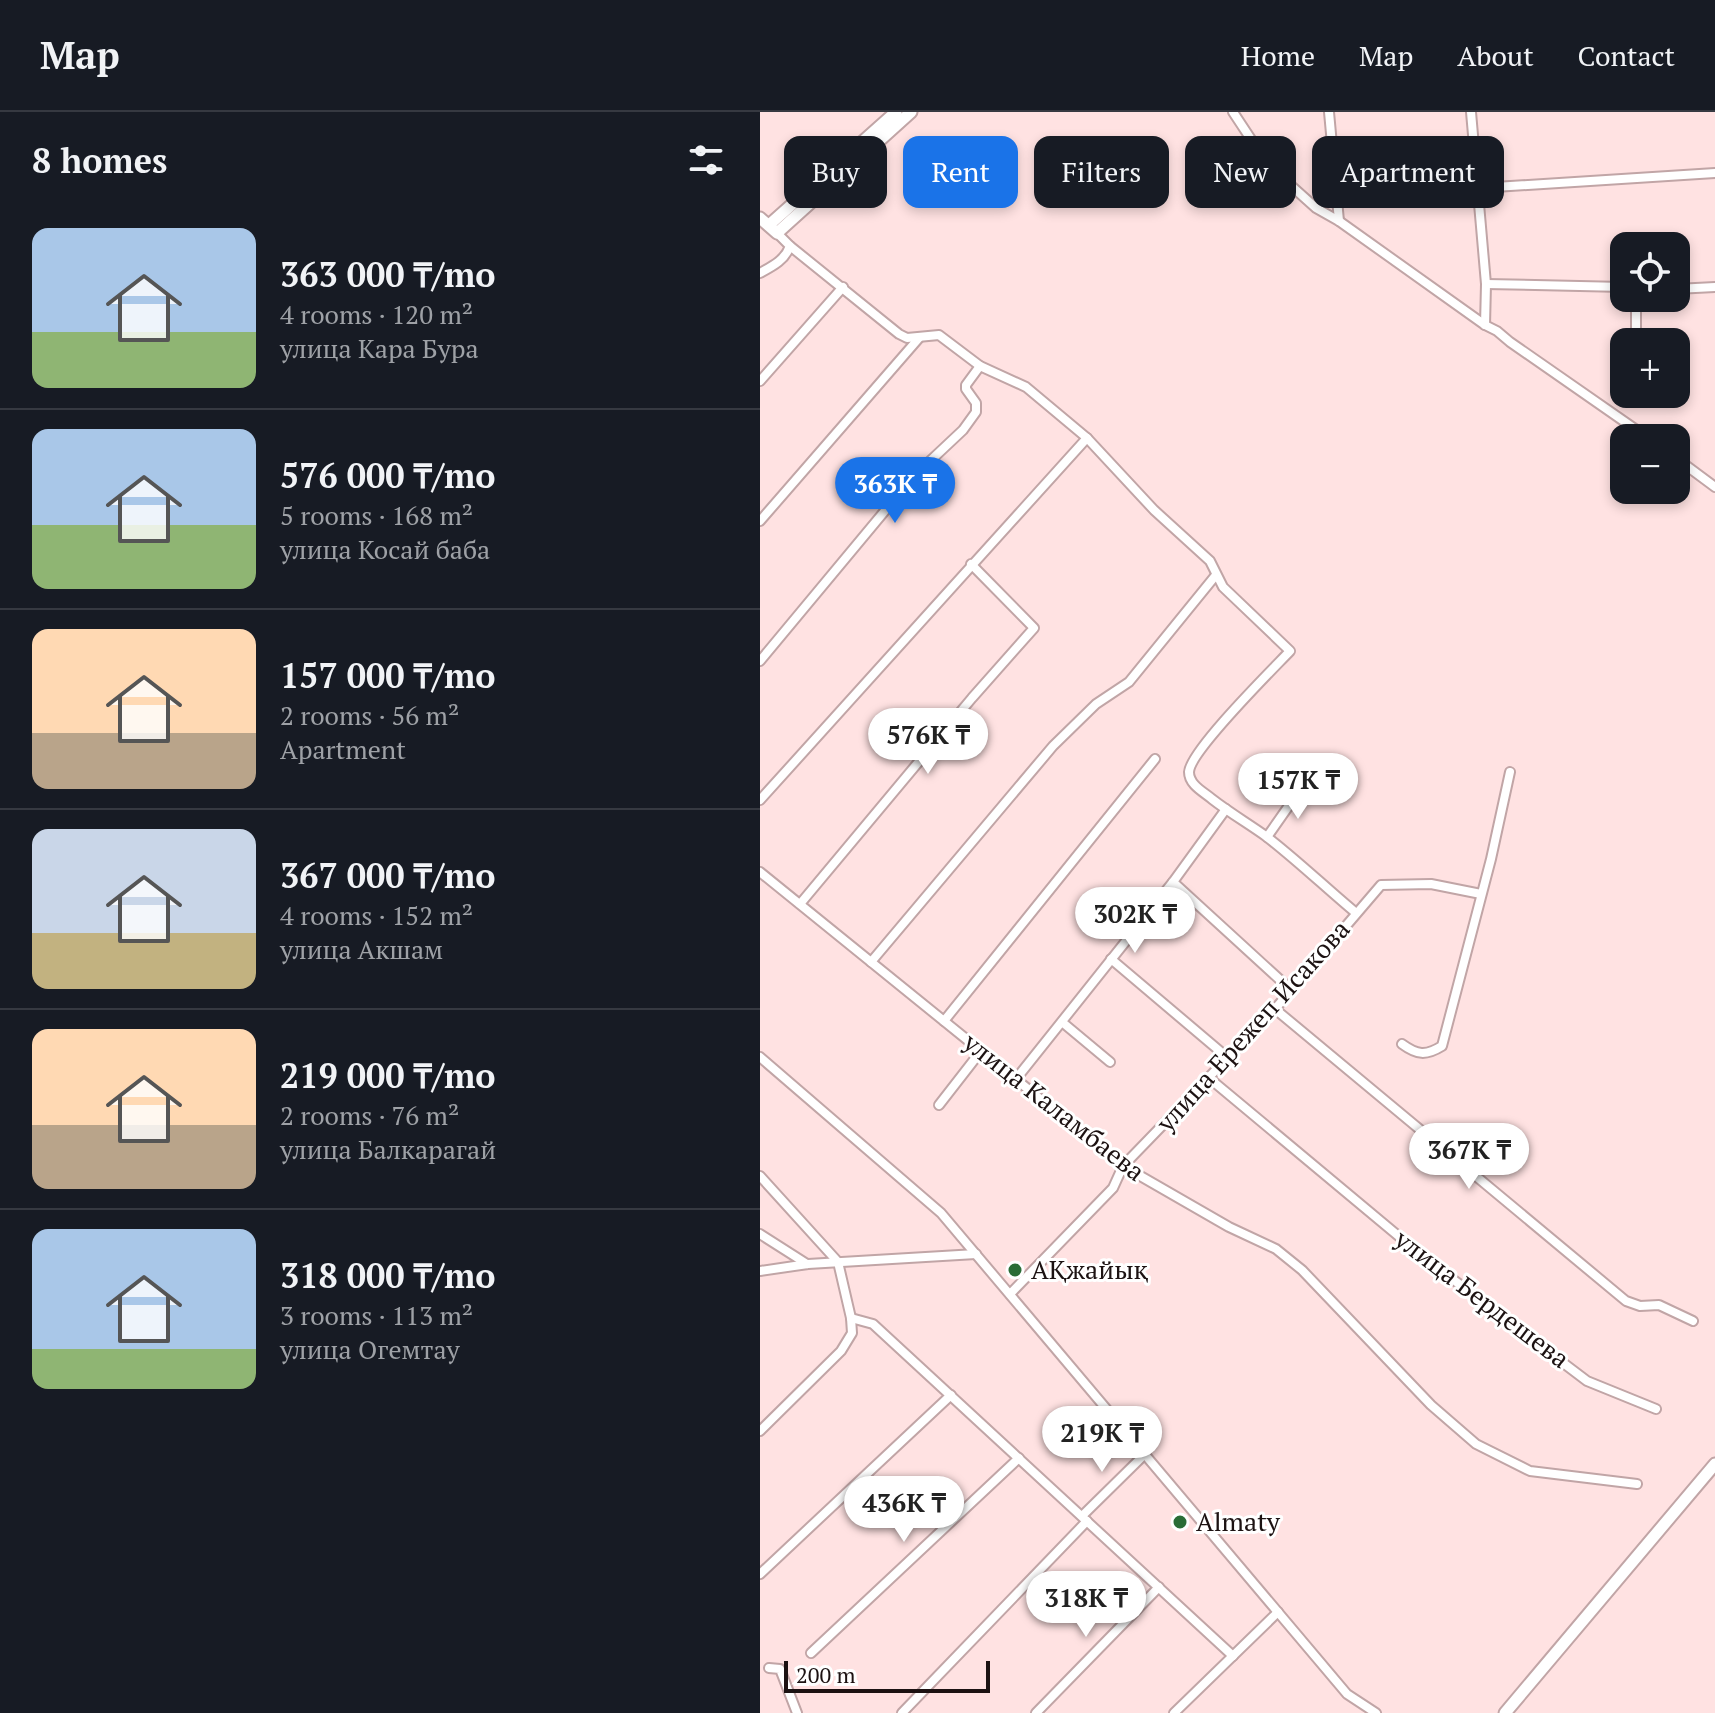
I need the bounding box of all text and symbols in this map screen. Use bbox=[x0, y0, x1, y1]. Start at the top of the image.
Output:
text: Map bbox=[40, 30, 120, 80]
text: Home bbox=[1241, 37, 1315, 74]
text: Map bbox=[1359, 37, 1413, 74]
text: About bbox=[1457, 37, 1534, 74]
text: Contact bbox=[1578, 37, 1675, 74]
chip: Buy bbox=[784, 136, 887, 208]
chip: Rent bbox=[903, 136, 1018, 208]
chip: Filters bbox=[1034, 136, 1169, 208]
chip: New bbox=[1185, 136, 1296, 208]
chip: Apartment bbox=[1312, 136, 1504, 208]
text: 8 homes bbox=[32, 138, 167, 183]
icon: filters bbox=[684, 138, 728, 182]
map controls bbox=[1610, 232, 1690, 504]
button: locate bbox=[1610, 232, 1690, 312]
text: 363 000 ₸/mo bbox=[280, 252, 496, 297]
icon: home bbox=[96, 260, 192, 356]
text: 4 rooms · 120 m² bbox=[280, 297, 473, 331]
button: + bbox=[1610, 328, 1690, 408]
text: улица Кара Бура bbox=[280, 331, 479, 365]
button: − bbox=[1610, 424, 1690, 504]
text: 576 000 ₸/mo bbox=[280, 453, 496, 498]
pin: 363K ₸ bbox=[830, 457, 960, 525]
icon: home bbox=[96, 461, 192, 557]
text: 363K ₸ bbox=[853, 466, 937, 500]
text: 5 rooms · 168 m² bbox=[280, 498, 473, 532]
text: улица Косай баба bbox=[280, 532, 490, 566]
text: 157 000 ₸/mo bbox=[280, 653, 496, 698]
icon: home bbox=[96, 661, 192, 757]
text: 2 rooms · 56 m² bbox=[280, 698, 459, 732]
pin: 576K ₸ bbox=[863, 708, 993, 776]
text: 576K ₸ bbox=[886, 717, 970, 751]
text: Apartment bbox=[280, 732, 406, 766]
pin: 157K ₸ bbox=[1233, 753, 1363, 821]
text: 157K ₸ bbox=[1256, 762, 1340, 796]
text: 367 000 ₸/mo bbox=[280, 853, 496, 898]
icon: home bbox=[96, 861, 192, 957]
pin: 302K ₸ bbox=[1070, 887, 1200, 955]
text: 302K ₸ bbox=[1093, 896, 1177, 930]
text: 4 rooms · 152 m² bbox=[280, 898, 473, 932]
street label: улица Ережеп Исакова bbox=[1147, 912, 1356, 1139]
text: улица Акшам bbox=[280, 932, 443, 966]
street label: улица Каламбаева bbox=[956, 1024, 1152, 1188]
text: 219 000 ₸/mo bbox=[280, 1053, 496, 1098]
icon: home bbox=[96, 1061, 192, 1157]
text: 2 rooms · 76 m² bbox=[280, 1098, 459, 1132]
pin: 367K ₸ bbox=[1404, 1123, 1534, 1191]
text: улица Балкарагай bbox=[280, 1132, 496, 1166]
text: 367K ₸ bbox=[1427, 1132, 1511, 1166]
street label: улица Бердешева bbox=[1388, 1221, 1577, 1375]
place label: АҚжайық bbox=[1031, 1252, 1149, 1286]
text: 318 000 ₸/mo bbox=[280, 1253, 496, 1298]
icon: home bbox=[96, 1261, 192, 1357]
marker: АҚжайық bbox=[1006, 1261, 1024, 1279]
text: 3 rooms · 113 m² bbox=[280, 1298, 473, 1332]
text: улица Огемтау bbox=[280, 1332, 460, 1366]
pin: 219K ₸ bbox=[1037, 1406, 1167, 1474]
text: 219K ₸ bbox=[1060, 1415, 1144, 1449]
pin: 436K ₸ bbox=[839, 1476, 969, 1544]
text: 436K ₸ bbox=[862, 1485, 946, 1519]
place label: Аlmaty bbox=[1196, 1504, 1281, 1538]
marker: Аlmaty bbox=[1171, 1513, 1189, 1531]
pin: 318K ₸ bbox=[1021, 1571, 1151, 1639]
text: 318K ₸ bbox=[1044, 1580, 1128, 1614]
scale bar bbox=[784, 1657, 990, 1693]
text: 200 m bbox=[796, 1660, 856, 1689]

